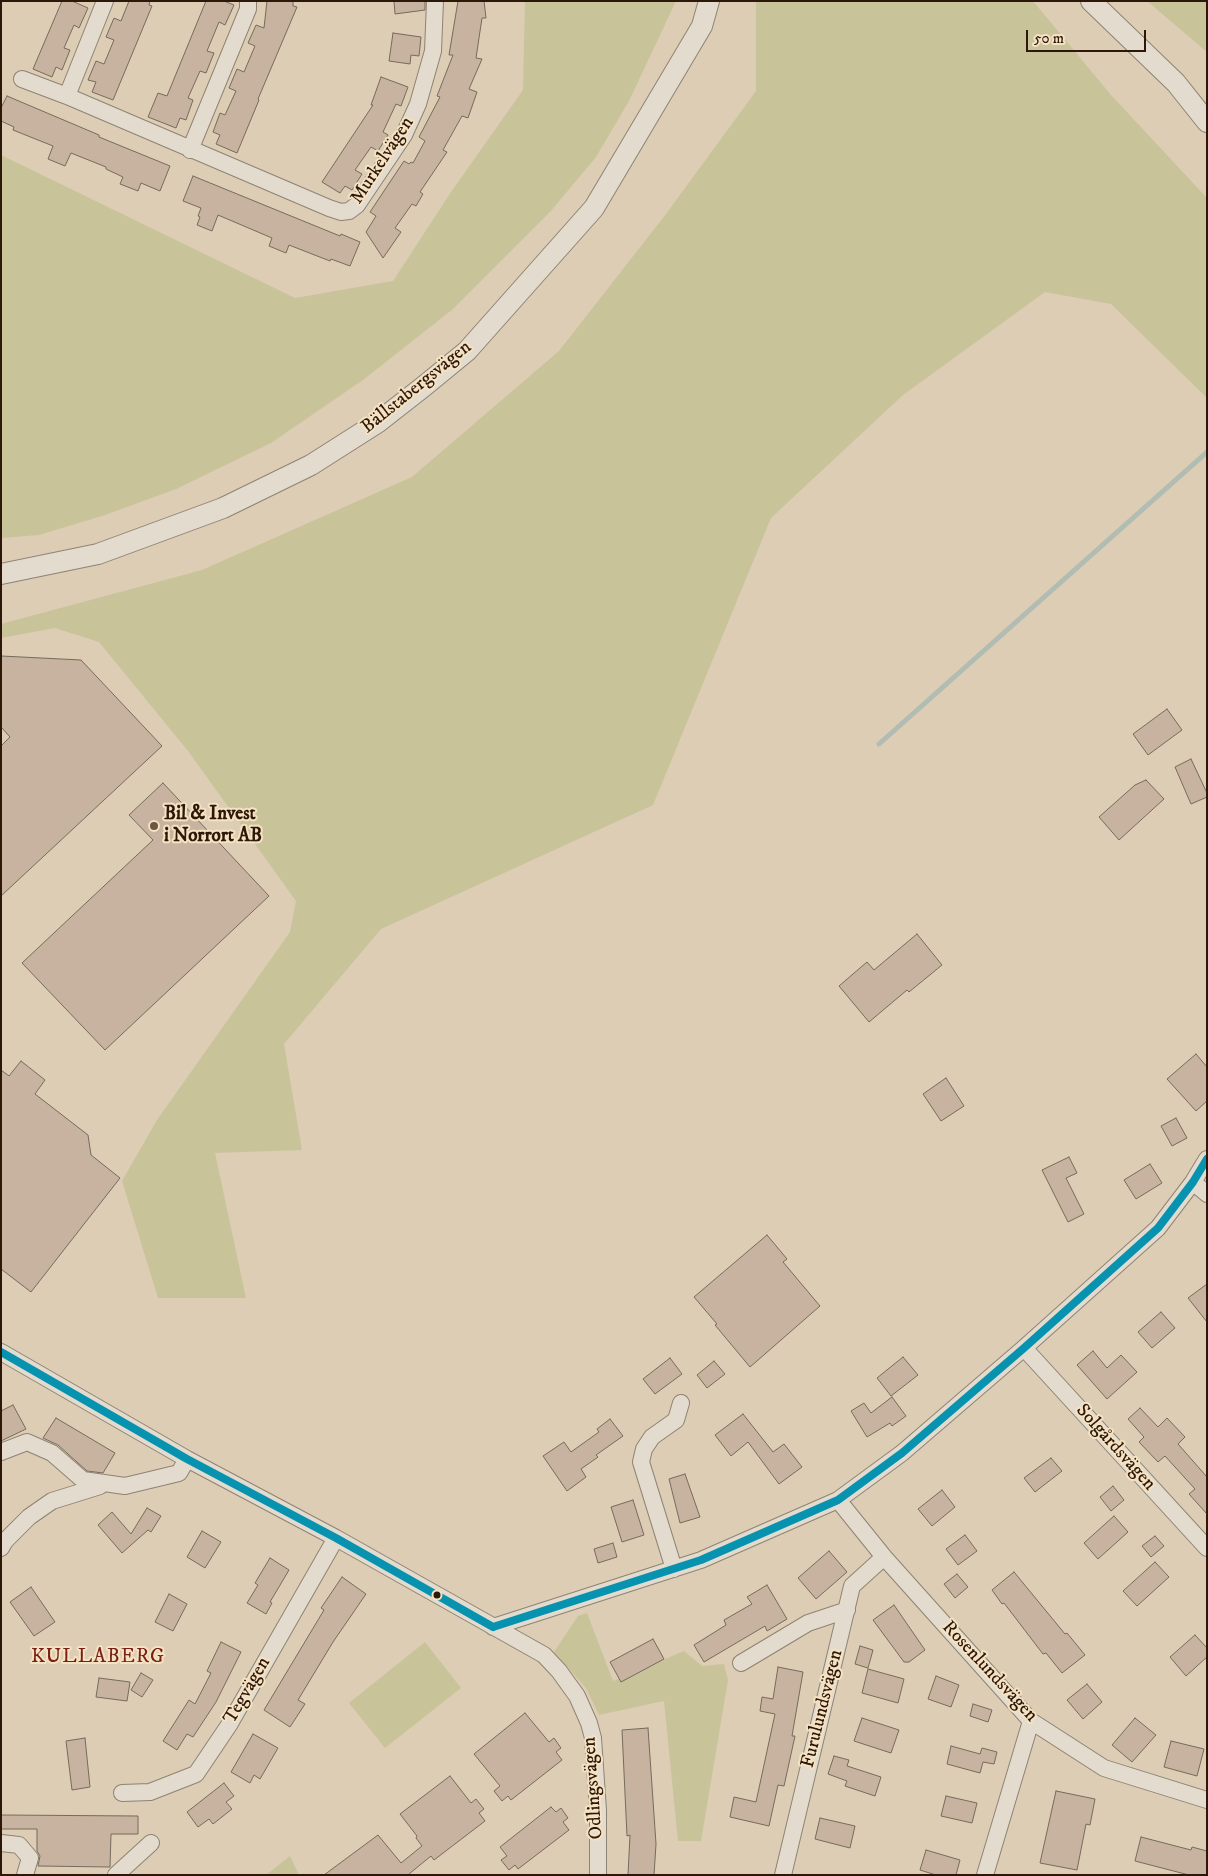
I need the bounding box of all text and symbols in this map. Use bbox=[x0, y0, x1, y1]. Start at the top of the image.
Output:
scale bar bbox=[1028, 20, 1148, 52]
text: 50 m bbox=[1034, 29, 1064, 48]
street label: Murkelvägen bbox=[346, 113, 420, 209]
street label: Bällstabergsvägen bbox=[357, 337, 477, 439]
place label: Bil & Invest i Norrort AB bbox=[164, 804, 262, 848]
marker: Bil & Invest i Norrort AB bbox=[148, 820, 160, 832]
street label: Solgårdsvägen bbox=[1070, 1400, 1160, 1496]
unlabelled marker bbox=[432, 1590, 442, 1600]
street label: Rosenlundsvägen bbox=[936, 1617, 1042, 1727]
district label: KULLABERG bbox=[30, 1646, 166, 1670]
street label: Furulundsvägen bbox=[797, 1648, 849, 1770]
street label: Tegvägen bbox=[220, 1653, 276, 1729]
street label: Odlingsvägen bbox=[579, 1736, 609, 1840]

